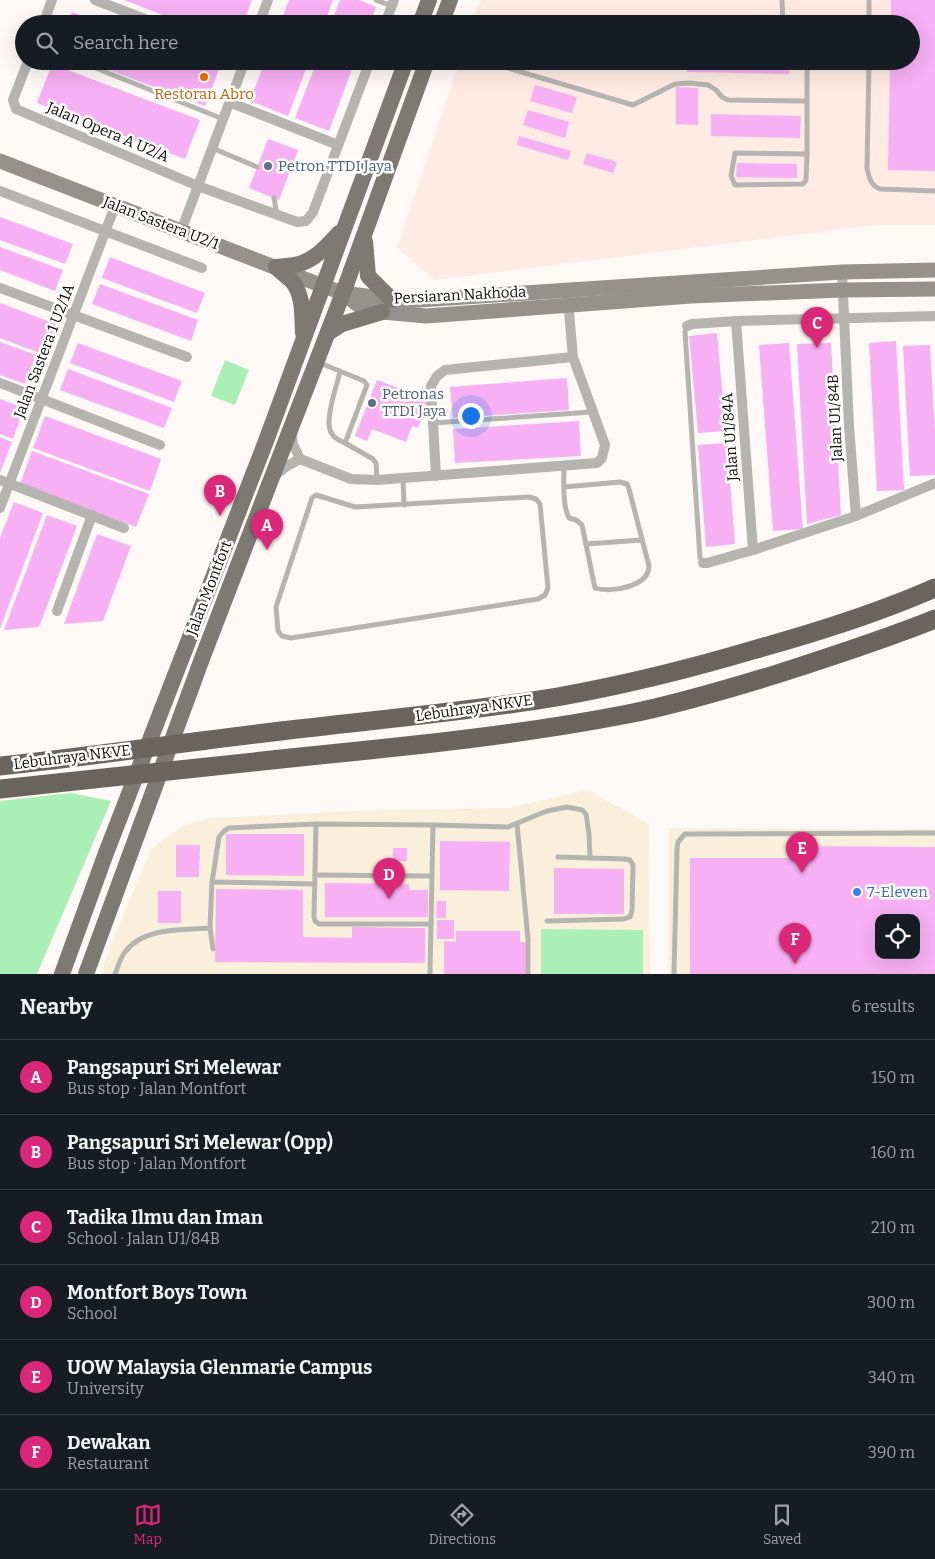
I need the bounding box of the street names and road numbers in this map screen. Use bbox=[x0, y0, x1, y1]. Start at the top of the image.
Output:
street label: Jalan Opera A U2/A bbox=[43, 98, 172, 166]
street label: Jalan Sastera U2/1 bbox=[100, 192, 222, 253]
street label: Jalan Sastera 1 U2/1A bbox=[10, 281, 78, 422]
street label: Persiaran Nakhoda bbox=[393, 283, 527, 307]
street label: Jalan U1/84B bbox=[824, 374, 846, 463]
street label: Jalan U1/84A bbox=[718, 392, 742, 483]
street label: Jalan Montfort bbox=[182, 538, 236, 639]
street label: Lebuhraya NKVE bbox=[414, 691, 534, 725]
street label: Lebuhraya NKVE bbox=[12, 741, 132, 773]

